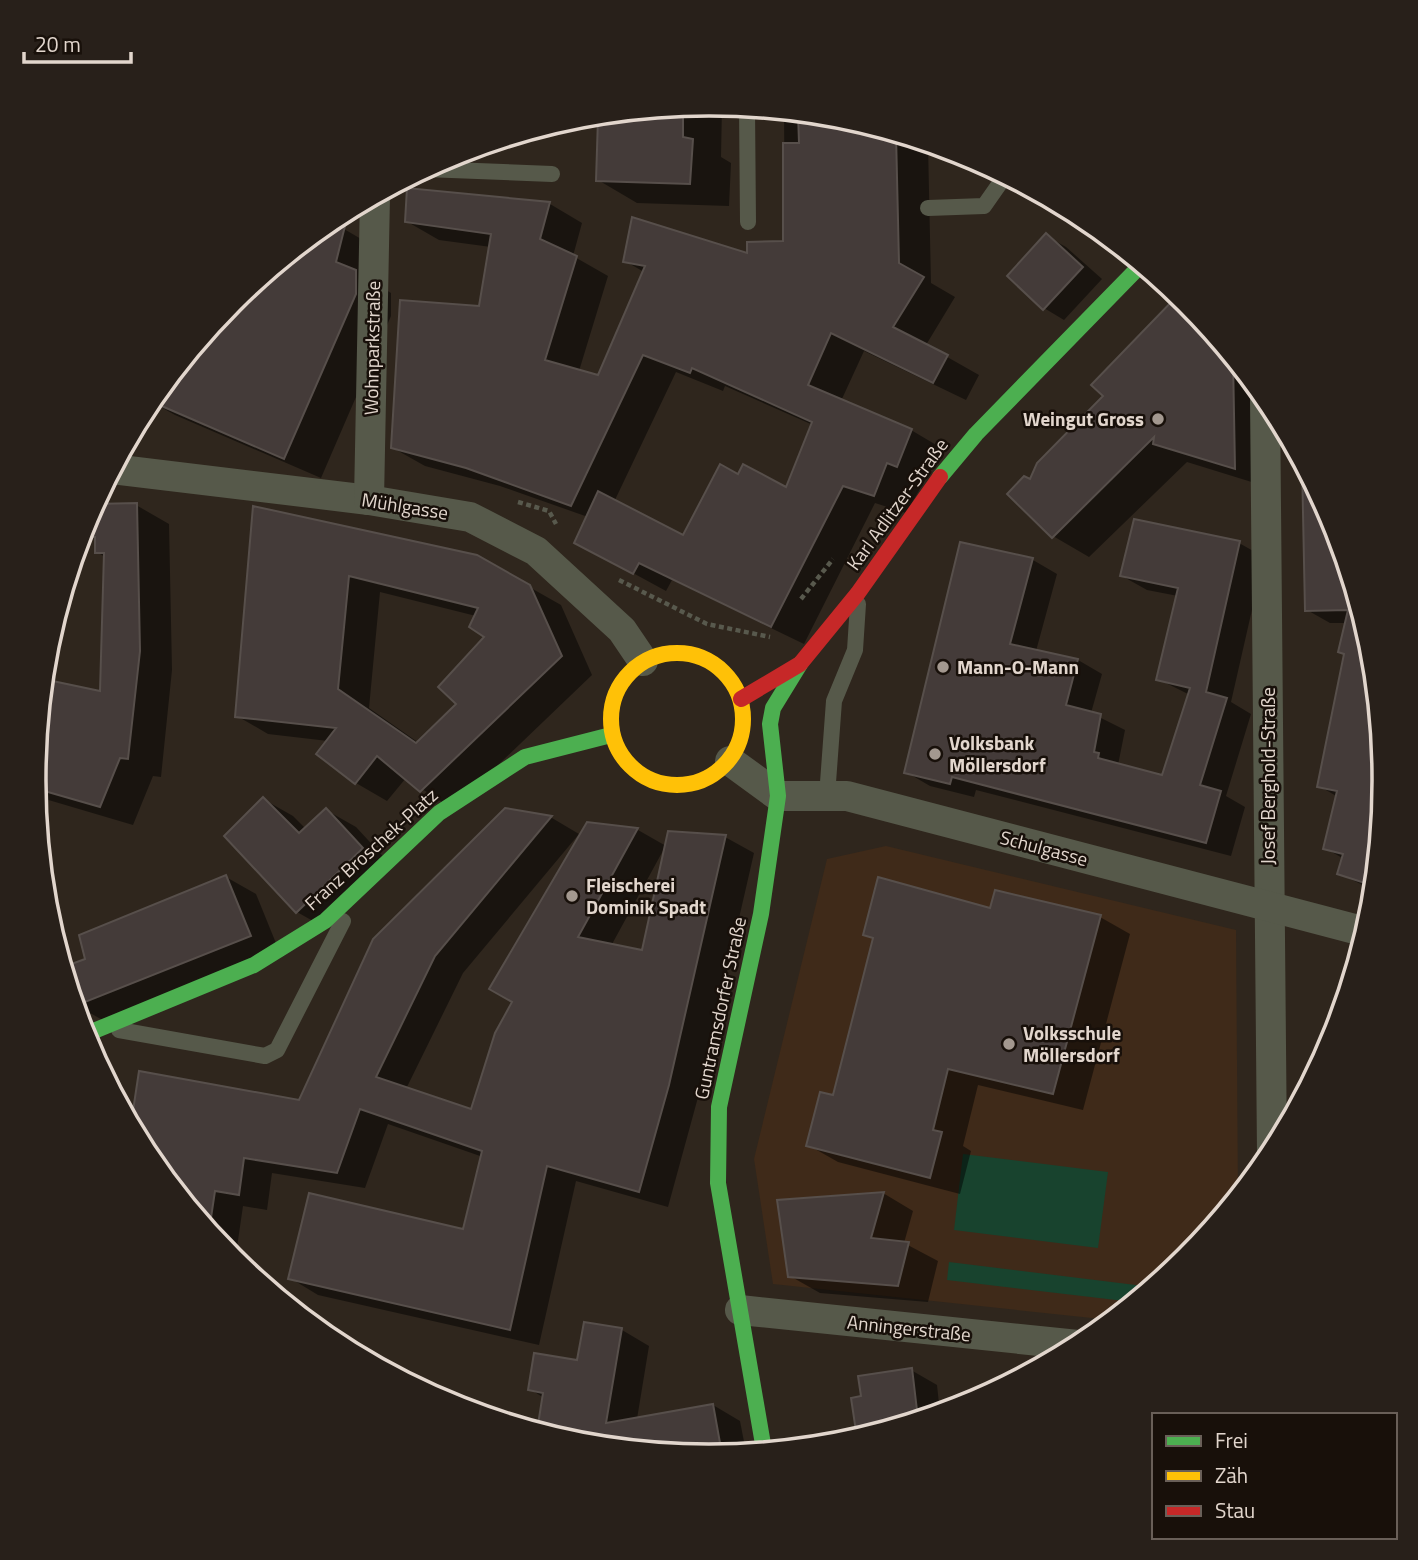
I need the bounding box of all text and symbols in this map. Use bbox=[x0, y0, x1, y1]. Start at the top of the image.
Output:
scale bar bbox=[24, 21, 131, 65]
text: 20 m bbox=[35, 28, 81, 60]
street label: Wohnparkstraße bbox=[356, 281, 387, 415]
place label: Weingut Gross bbox=[1023, 404, 1144, 433]
marker: Weingut Gross bbox=[1150, 411, 1166, 427]
street label: Karl Adlitzer-Straße bbox=[839, 432, 954, 576]
street label: Mühlgasse bbox=[360, 484, 450, 527]
place label: Mann-O-Mann bbox=[957, 652, 1079, 681]
marker: Mann-O-Mann bbox=[935, 659, 951, 675]
street label: Josef Berghold-Straße bbox=[1253, 687, 1282, 865]
place label: Volksbank Möllersdorf bbox=[949, 728, 1046, 779]
marker: Volksbank Möllersdorf bbox=[927, 746, 943, 762]
street label: Franz Broschek-Platz bbox=[297, 781, 444, 917]
street label: Schulgasse bbox=[997, 822, 1091, 873]
place label: Fleischerei Dominik Spadt bbox=[586, 870, 706, 921]
marker: Fleischerei Dominik Spadt bbox=[564, 888, 580, 904]
street label: Guntramsdorfer Straße bbox=[686, 914, 753, 1102]
place label: Volksschule Möllersdorf bbox=[1023, 1018, 1121, 1069]
marker: Volksschule Möllersdorf bbox=[1001, 1036, 1017, 1052]
street label: Anningerstraße bbox=[846, 1307, 972, 1348]
legend bbox=[1152, 1413, 1397, 1539]
text: Frei bbox=[1215, 1424, 1248, 1456]
text: Zäh bbox=[1215, 1459, 1248, 1491]
text: Stau bbox=[1215, 1494, 1255, 1526]

